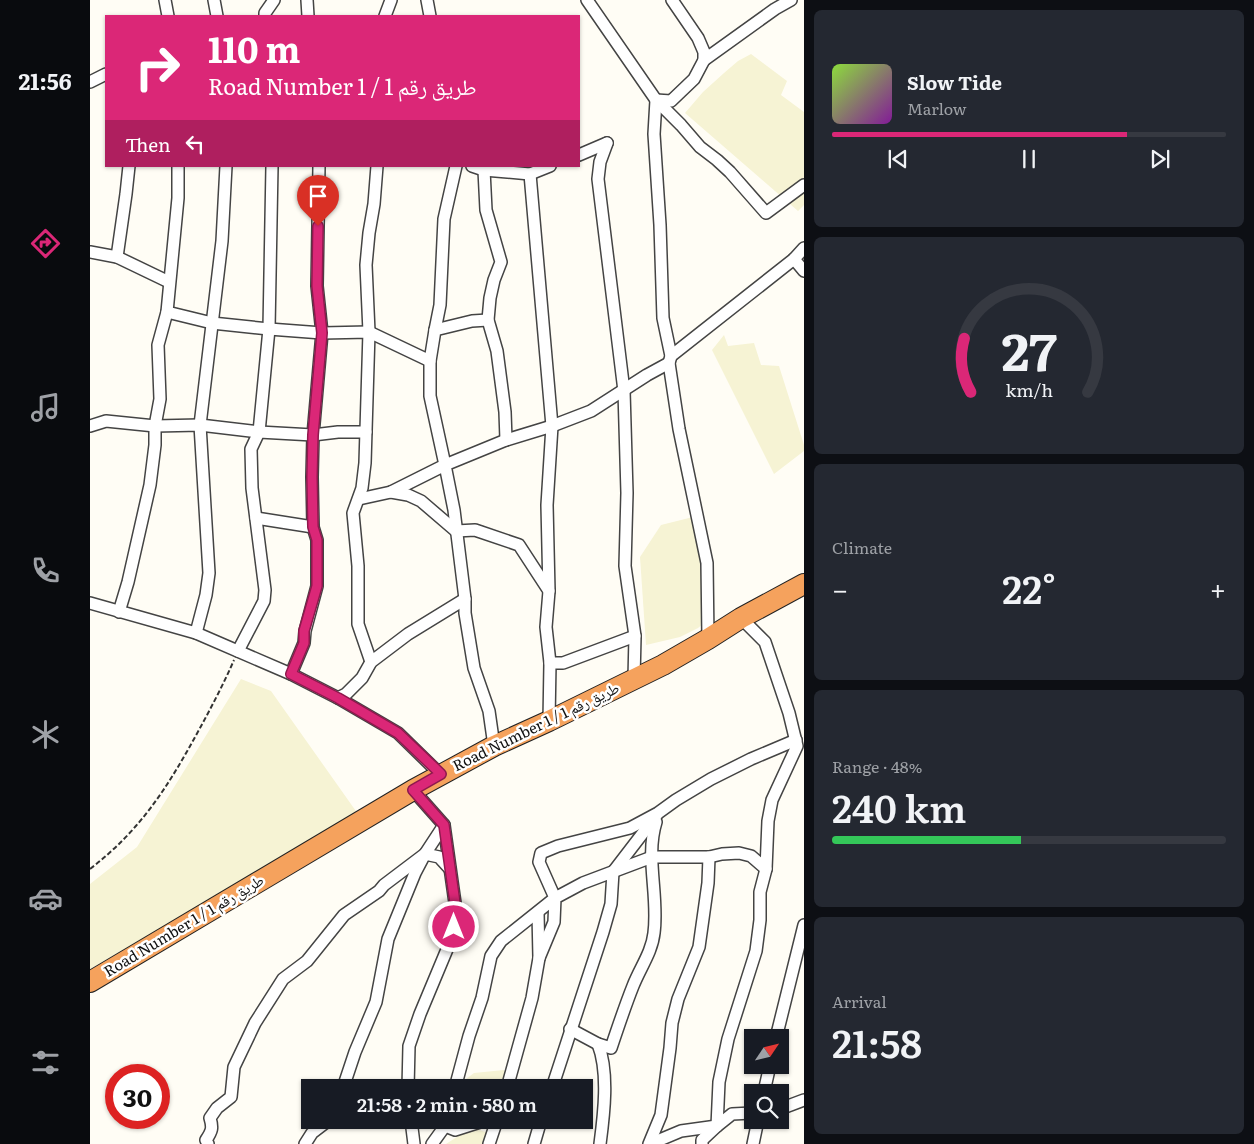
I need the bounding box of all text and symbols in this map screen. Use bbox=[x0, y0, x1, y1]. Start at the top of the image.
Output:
text: 110 m bbox=[208, 22, 300, 74]
icon: right bbox=[125, 35, 190, 100]
text: 21:56 bbox=[19, 64, 71, 97]
text: Slow Tide bbox=[907, 68, 1002, 96]
text: Road Number 1 / طريق رقم 1 bbox=[208, 69, 477, 102]
text: Marlow bbox=[907, 96, 967, 120]
text: Then bbox=[125, 130, 171, 158]
icon: left bbox=[181, 130, 209, 158]
icon: previous bbox=[884, 145, 912, 173]
icon: pause bbox=[1015, 145, 1043, 173]
icon: next bbox=[1146, 145, 1174, 173]
pin bbox=[297, 175, 339, 226]
icon: arrive bbox=[304, 182, 332, 210]
icon: directions bbox=[28, 226, 63, 261]
text: 27 bbox=[1001, 310, 1057, 387]
text: km/h bbox=[1005, 376, 1053, 403]
icon: music bbox=[28, 390, 63, 425]
text: Climate bbox=[832, 535, 892, 559]
icon: phone bbox=[28, 553, 63, 588]
text: 22° bbox=[1002, 559, 1056, 616]
text: − bbox=[832, 567, 848, 609]
text: + bbox=[1210, 567, 1226, 609]
street label: Road Number 1 / طريق رقم 1 bbox=[448, 675, 623, 776]
icon: climate bbox=[28, 717, 63, 752]
text: Range · 48% bbox=[832, 754, 922, 778]
text: 240 km bbox=[832, 778, 966, 835]
street label: Road Number 1 / طريق رقم 1 bbox=[99, 868, 268, 982]
icon: car bbox=[28, 881, 63, 916]
position arrow bbox=[427, 900, 479, 952]
text: Arrival bbox=[832, 989, 887, 1013]
text: 21:58 bbox=[832, 1013, 922, 1070]
north arrow bbox=[744, 1029, 789, 1074]
map controls bbox=[744, 1029, 789, 1129]
icon: filters bbox=[28, 1045, 63, 1080]
speed limit sign: 30 bbox=[105, 1064, 170, 1129]
button: search bbox=[744, 1084, 789, 1129]
text: 21:58 · 2 min · 580 m bbox=[357, 1090, 537, 1118]

